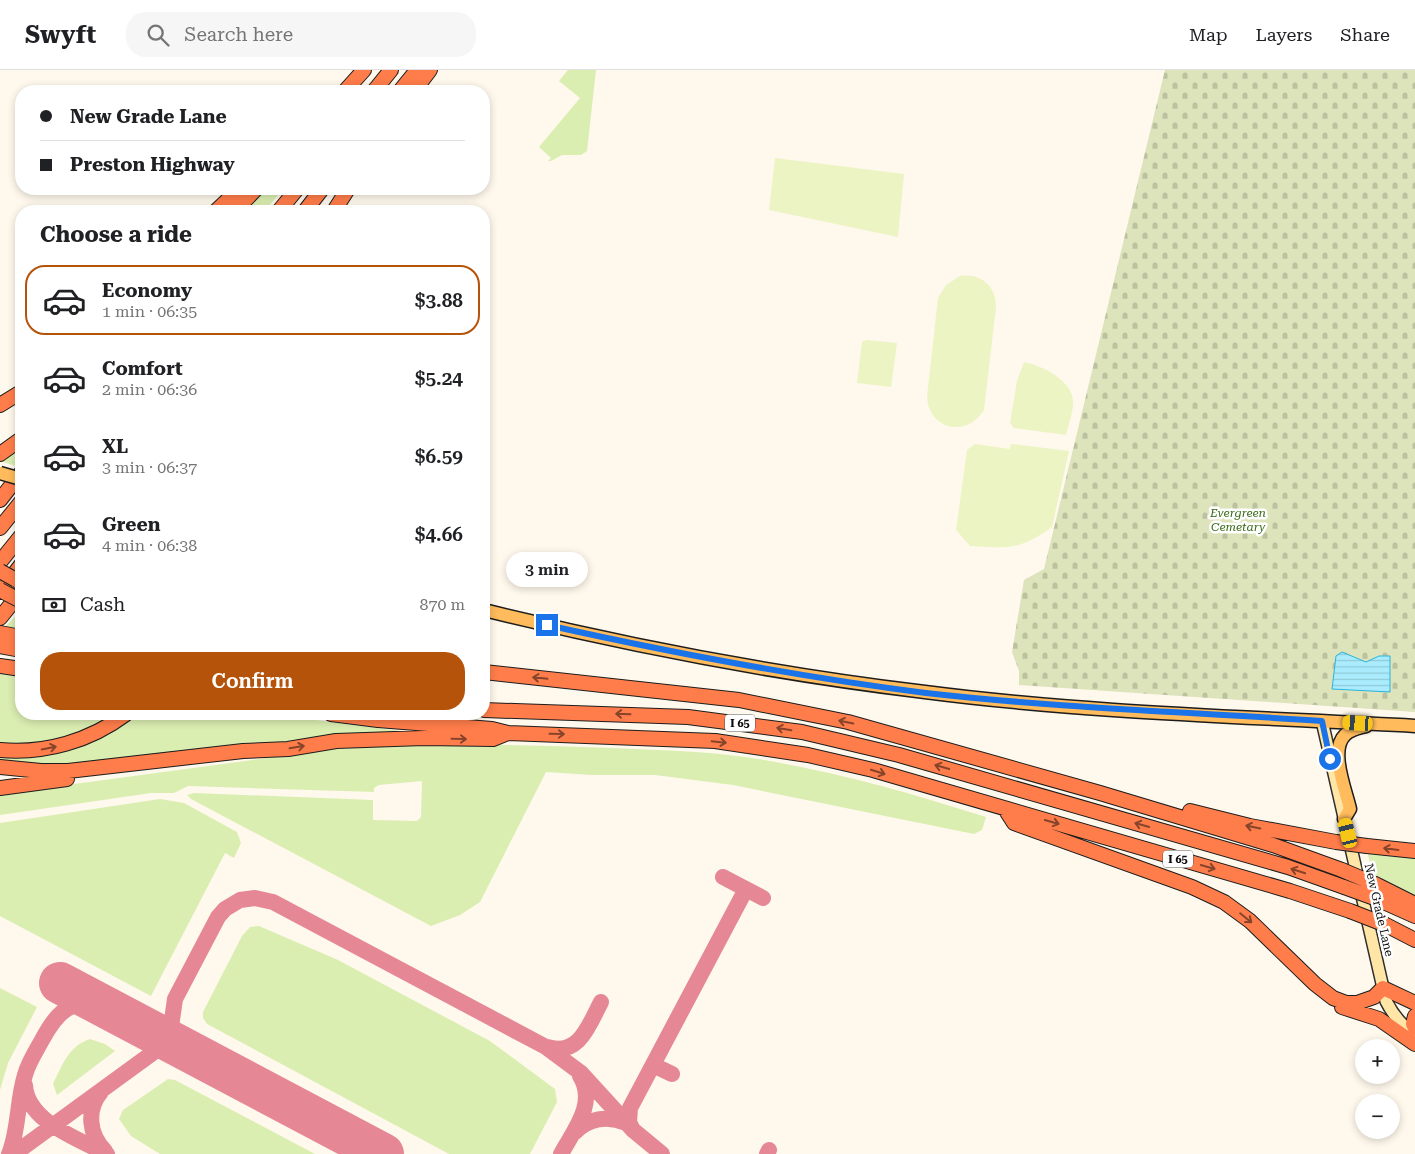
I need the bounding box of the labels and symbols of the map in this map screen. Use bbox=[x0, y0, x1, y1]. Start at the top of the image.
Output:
park label: Evergreen Cemetary bbox=[1209, 506, 1266, 534]
callout: 3 min bbox=[506, 552, 588, 588]
route end bbox=[536, 614, 558, 636]
one-way arrow bbox=[533, 673, 549, 683]
one-way arrow bbox=[615, 709, 631, 719]
road number: I 65 bbox=[725, 714, 755, 731]
car bbox=[1342, 715, 1373, 731]
one-way arrow bbox=[839, 716, 855, 726]
one-way arrow bbox=[777, 724, 793, 734]
one-way arrow bbox=[548, 730, 564, 739]
one-way arrow bbox=[450, 734, 466, 743]
one-way arrow bbox=[711, 737, 727, 747]
one-way arrow bbox=[40, 742, 56, 752]
one-way arrow bbox=[288, 742, 304, 752]
route start bbox=[1319, 748, 1341, 770]
one-way arrow bbox=[935, 762, 951, 772]
one-way arrow bbox=[870, 768, 886, 778]
car bbox=[1337, 817, 1358, 849]
one-way arrow bbox=[1043, 818, 1059, 828]
one-way arrow bbox=[1135, 820, 1151, 829]
one-way arrow bbox=[1246, 822, 1262, 831]
one-way arrow bbox=[1383, 844, 1399, 854]
road number: I 65 bbox=[1163, 851, 1193, 868]
street label: New Grade Lane bbox=[1361, 862, 1397, 958]
one-way arrow bbox=[1199, 863, 1215, 873]
one-way arrow bbox=[1291, 866, 1307, 875]
one-way arrow bbox=[1239, 912, 1252, 923]

